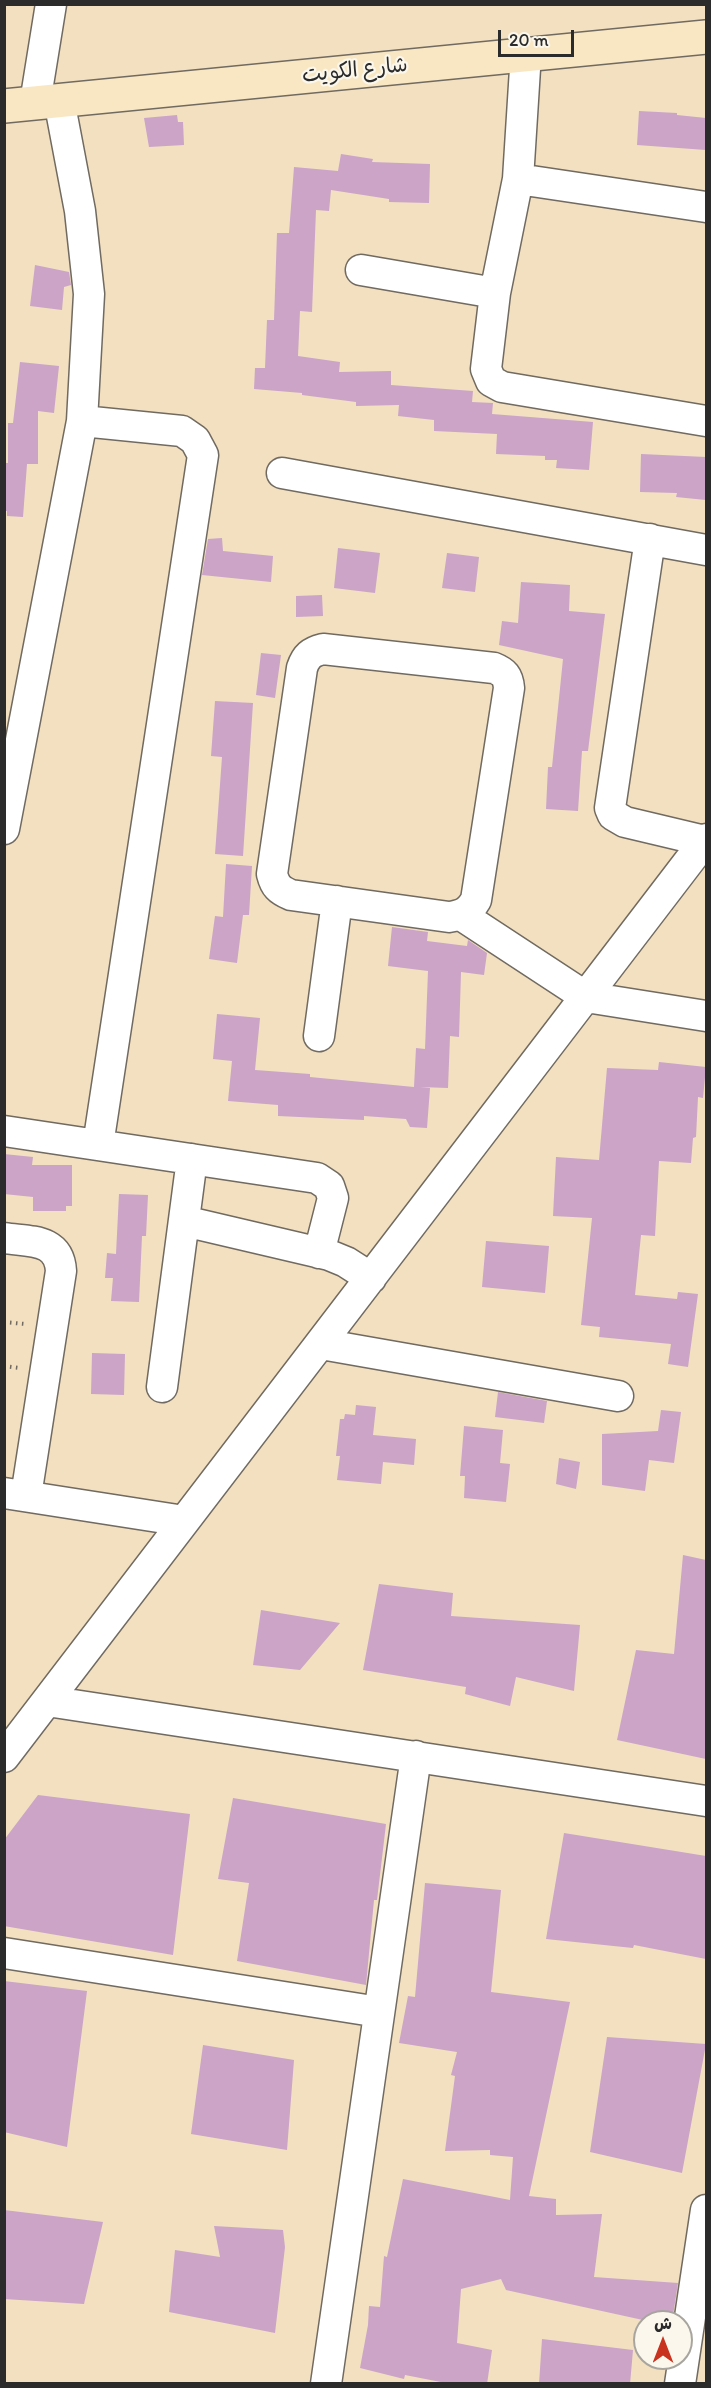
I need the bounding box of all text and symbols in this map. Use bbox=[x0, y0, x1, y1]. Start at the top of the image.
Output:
scale bar bbox=[501, 18, 578, 56]
text: 20 m bbox=[509, 29, 549, 51]
street label: شارع الكويت bbox=[301, 53, 409, 89]
north arrow bbox=[633, 2310, 693, 2370]
text: ش bbox=[654, 2314, 672, 2333]

